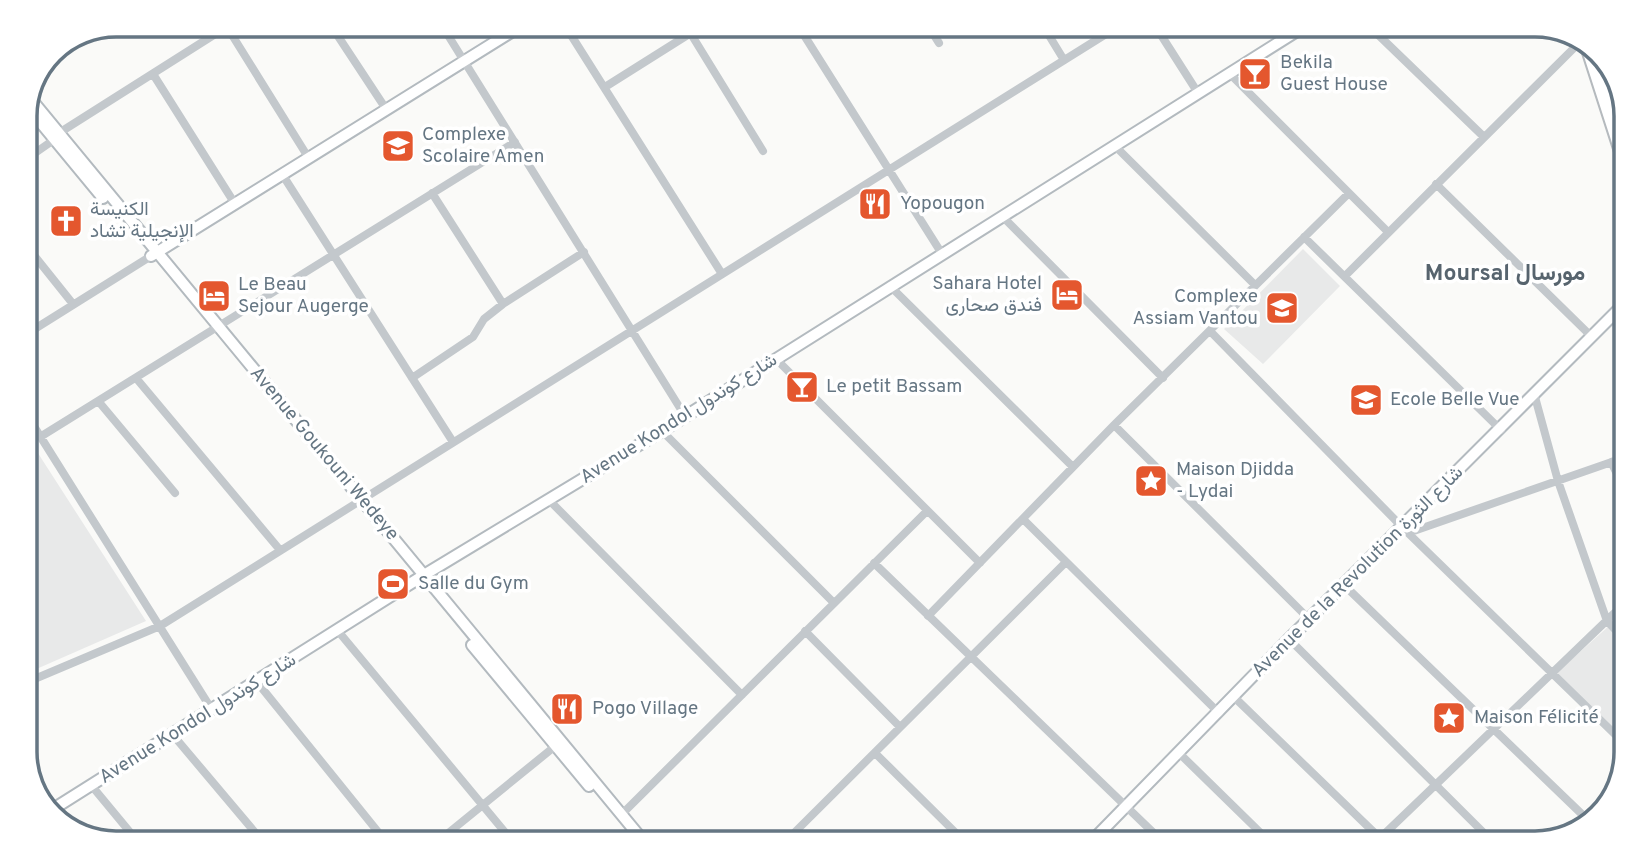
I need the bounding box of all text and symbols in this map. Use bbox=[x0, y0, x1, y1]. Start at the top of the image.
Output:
place label: Bekila Guest House bbox=[1280, 51, 1388, 97]
bar icon: Bekila Guest House bbox=[1236, 55, 1274, 93]
place label: Complexe Scolaire Amen bbox=[422, 123, 544, 169]
school or university icon: Complexe Scolaire Amen bbox=[379, 127, 417, 165]
restaurant icon: Yopougon bbox=[856, 185, 894, 223]
place label: Yopougon bbox=[900, 192, 985, 216]
place label: الكنيسة الإنجيلية تشاد bbox=[90, 198, 194, 244]
church icon: الكنيسة الإنجيلية تشاد bbox=[47, 202, 85, 240]
district label: Moursal مورسال bbox=[1425, 260, 1585, 289]
place label: Sahara Hotel فندق صحارى bbox=[932, 272, 1042, 318]
place label: Le Beau Sejour Augerge bbox=[238, 273, 369, 319]
hotel icon: Sahara Hotel فندق صحارى bbox=[1048, 276, 1086, 314]
hotel icon: Le Beau Sejour Augerge bbox=[195, 277, 233, 315]
place label: Complexe Assiam Vantou bbox=[1133, 285, 1258, 331]
school or university icon: Complexe Assiam Vantou bbox=[1263, 289, 1301, 327]
street label: Avenue Kondol شارع كوندول bbox=[576, 348, 782, 490]
street label: Avenue Goukouni Wedeye bbox=[244, 362, 404, 546]
bar icon: Le petit Bassam bbox=[783, 368, 821, 406]
place label: Le petit Bassam bbox=[826, 375, 962, 399]
school or university icon: Ecole Belle Vue bbox=[1347, 381, 1385, 419]
place label: Ecole Belle Vue bbox=[1390, 388, 1519, 412]
place label: Maison Djidda - Lydai bbox=[1176, 458, 1294, 504]
street label: Avenue de la Revolution شارع الثورة bbox=[1247, 461, 1469, 683]
place icon: Maison Djidda - Lydai bbox=[1132, 462, 1170, 500]
sports icon: Salle du Gym bbox=[374, 565, 412, 603]
place label: Salle du Gym bbox=[418, 572, 529, 596]
street label: Avenue Kondol شارع كوندول bbox=[95, 648, 301, 790]
restaurant icon: Pogo Village bbox=[548, 690, 586, 728]
place label: Pogo Village bbox=[592, 697, 698, 721]
place icon: Maison Félicité bbox=[1430, 699, 1468, 737]
place label: Maison Félicité bbox=[1474, 706, 1599, 730]

